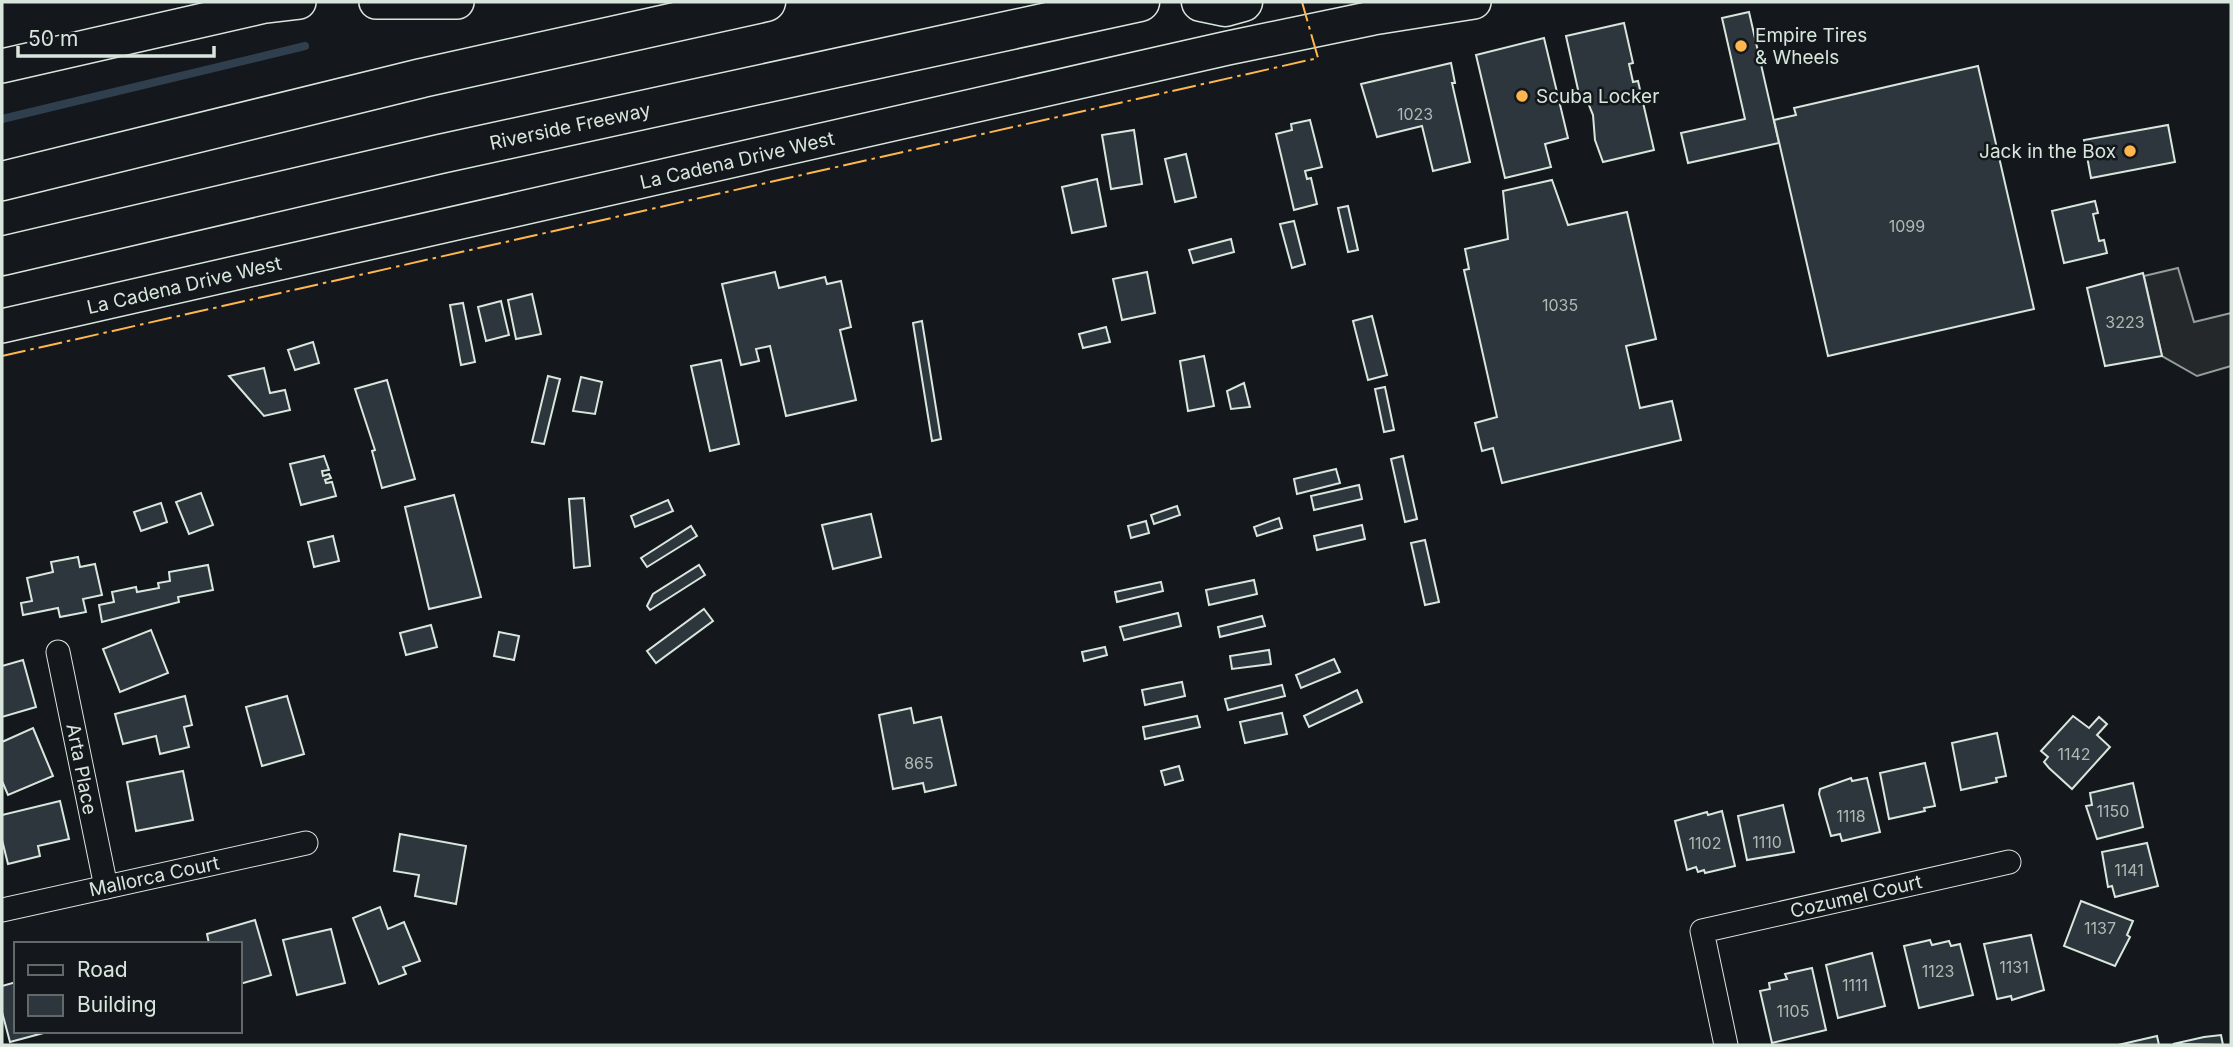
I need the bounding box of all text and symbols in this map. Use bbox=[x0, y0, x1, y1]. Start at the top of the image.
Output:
scale bar bbox=[18, 14, 214, 58]
place label: Empire Tires & Wheels bbox=[1755, 24, 1867, 69]
text: 50 m bbox=[28, 26, 78, 51]
marker: Empire Tires & Wheels bbox=[1733, 38, 1749, 54]
place label: Scuba Locker bbox=[1536, 85, 1659, 108]
marker: Scuba Locker bbox=[1514, 88, 1530, 104]
street label: Riverside Freeway bbox=[488, 98, 653, 155]
house number: 1023 bbox=[1397, 104, 1433, 124]
street label: La Cadena Drive West bbox=[638, 127, 837, 194]
place label: Jack in the Box bbox=[1979, 140, 2116, 163]
marker: Jack in the Box bbox=[2122, 143, 2138, 159]
house number: 1099 bbox=[1889, 216, 1925, 236]
street label: La Cadena Drive West bbox=[85, 252, 284, 319]
house number: 1035 bbox=[1542, 295, 1578, 315]
house number: 3223 bbox=[2105, 312, 2145, 332]
street label: Arta Place bbox=[61, 722, 102, 817]
house number: 1142 bbox=[2057, 744, 2091, 764]
house number: 865 bbox=[904, 753, 934, 773]
house number: 1150 bbox=[2097, 801, 2129, 821]
house number: 1118 bbox=[1836, 806, 1866, 826]
house number: 1110 bbox=[1752, 832, 1782, 852]
house number: 1102 bbox=[1689, 833, 1721, 853]
street label: Mallorca Court bbox=[87, 851, 221, 902]
house number: 1141 bbox=[2114, 860, 2144, 880]
street label: Cozumel Court bbox=[1788, 870, 1924, 923]
house number: 1137 bbox=[2084, 918, 2116, 938]
legend bbox=[14, 942, 242, 1033]
text: Road bbox=[77, 957, 128, 982]
house number: 1131 bbox=[1999, 957, 2029, 977]
house number: 1123 bbox=[1922, 961, 1954, 981]
house number: 1111 bbox=[1842, 975, 1868, 995]
text: Building bbox=[77, 992, 157, 1017]
house number: 1105 bbox=[1777, 1001, 1809, 1021]

